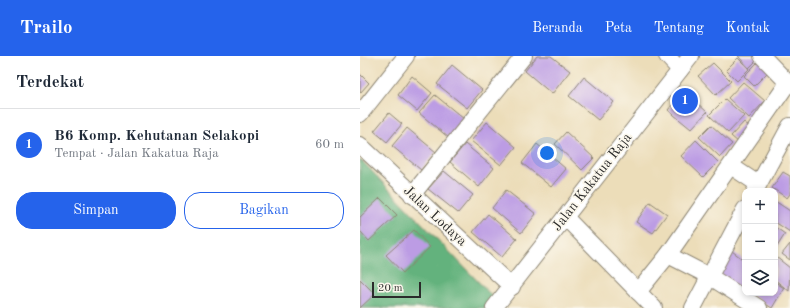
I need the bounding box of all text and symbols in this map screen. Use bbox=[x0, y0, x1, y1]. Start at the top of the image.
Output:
text: Trailo bbox=[20, 19, 73, 38]
text: Beranda bbox=[532, 21, 583, 35]
text: Peta bbox=[605, 21, 632, 35]
text: Tentang bbox=[654, 21, 704, 35]
text: Kontak bbox=[726, 21, 770, 35]
text: Terdekat bbox=[16, 74, 84, 91]
pin: 1 bbox=[672, 86, 698, 116]
text: B6 Komp. Kehutanan Selakopi bbox=[54, 129, 259, 144]
street label: Jalan Kakatua Raja bbox=[550, 130, 634, 234]
text: 1 bbox=[25, 138, 33, 151]
text: 60 m bbox=[315, 138, 344, 151]
your location bbox=[537, 143, 557, 163]
text: Tempat · Jalan Kakatua Raja bbox=[54, 147, 219, 160]
street label: Jalan Lodaya bbox=[401, 183, 469, 249]
map controls bbox=[742, 188, 778, 296]
button: + bbox=[742, 188, 778, 224]
button: Simpan bbox=[16, 192, 176, 229]
button: Bagikan bbox=[184, 192, 344, 229]
button: − bbox=[742, 224, 778, 260]
button: layers bbox=[742, 260, 778, 296]
scale bar bbox=[372, 280, 421, 299]
text: 20 m bbox=[378, 283, 403, 294]

